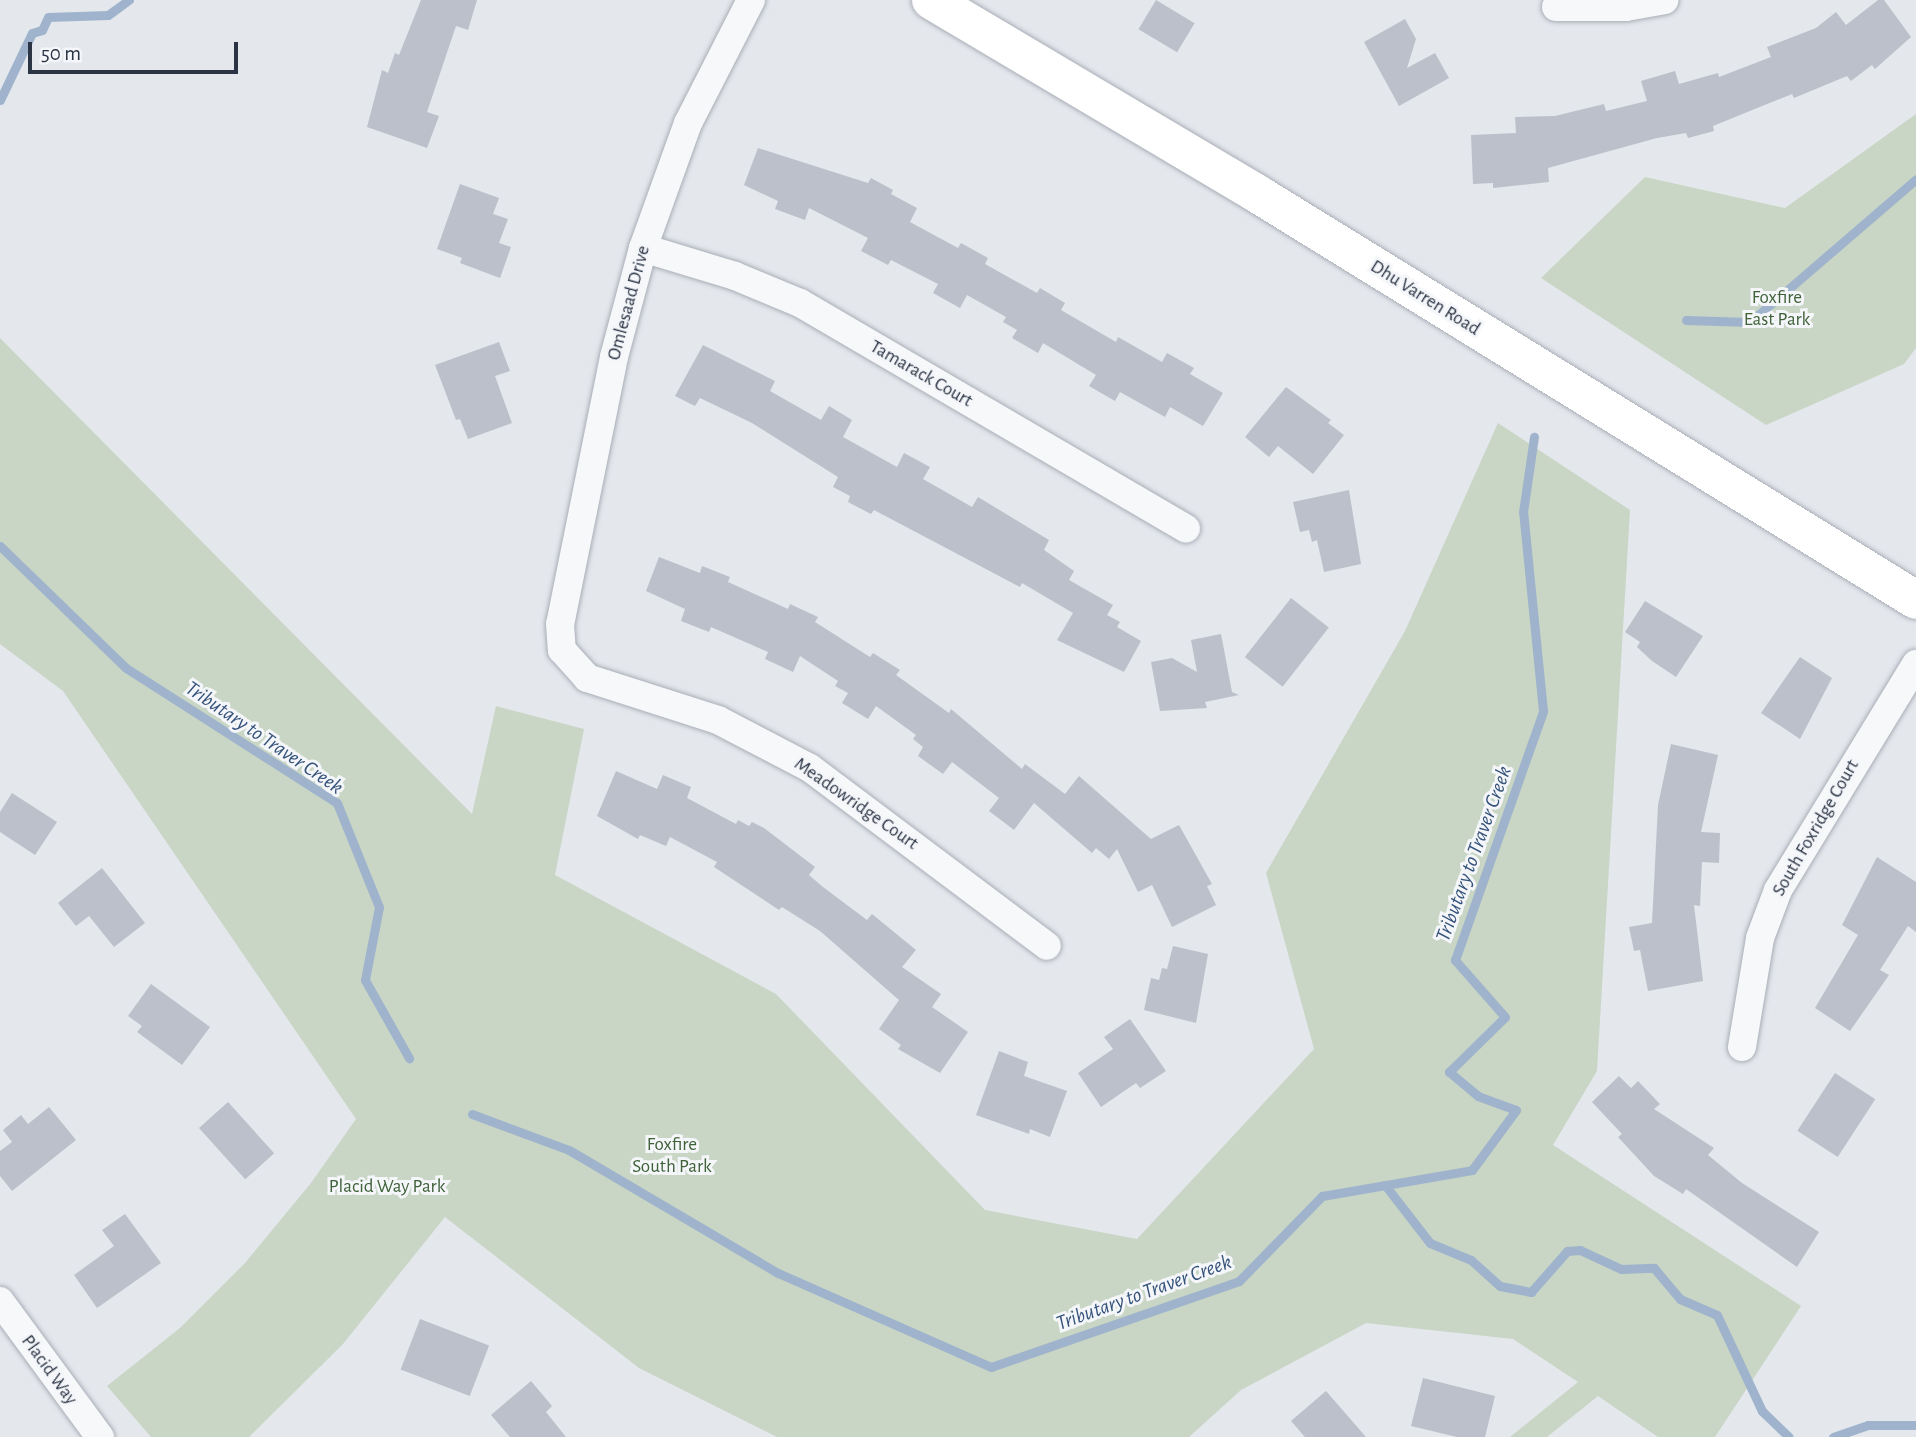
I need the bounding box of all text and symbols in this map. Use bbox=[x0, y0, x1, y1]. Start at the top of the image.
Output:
scale bar bbox=[32, 28, 242, 72]
text: 50 m bbox=[41, 43, 81, 64]
street label: Omlesaad Drive bbox=[603, 243, 655, 363]
street label: Dhu Varren Road bbox=[1366, 255, 1484, 341]
park label: Foxfire East Park bbox=[1744, 287, 1810, 331]
street label: Tamarack Court bbox=[866, 335, 976, 413]
water label: Tributary to Traver Creek bbox=[180, 676, 348, 800]
street label: Meadowridge Court bbox=[790, 753, 922, 855]
street label: South Foxridge Court bbox=[1768, 756, 1864, 900]
water label: Tributary to Traver Creek bbox=[1431, 763, 1517, 945]
park label: Foxfire South Park bbox=[632, 1134, 712, 1178]
park label: Placid Way Park bbox=[329, 1176, 445, 1198]
water label: Tributary to Traver Creek bbox=[1053, 1250, 1235, 1336]
street label: Placid Way bbox=[16, 1331, 82, 1409]

